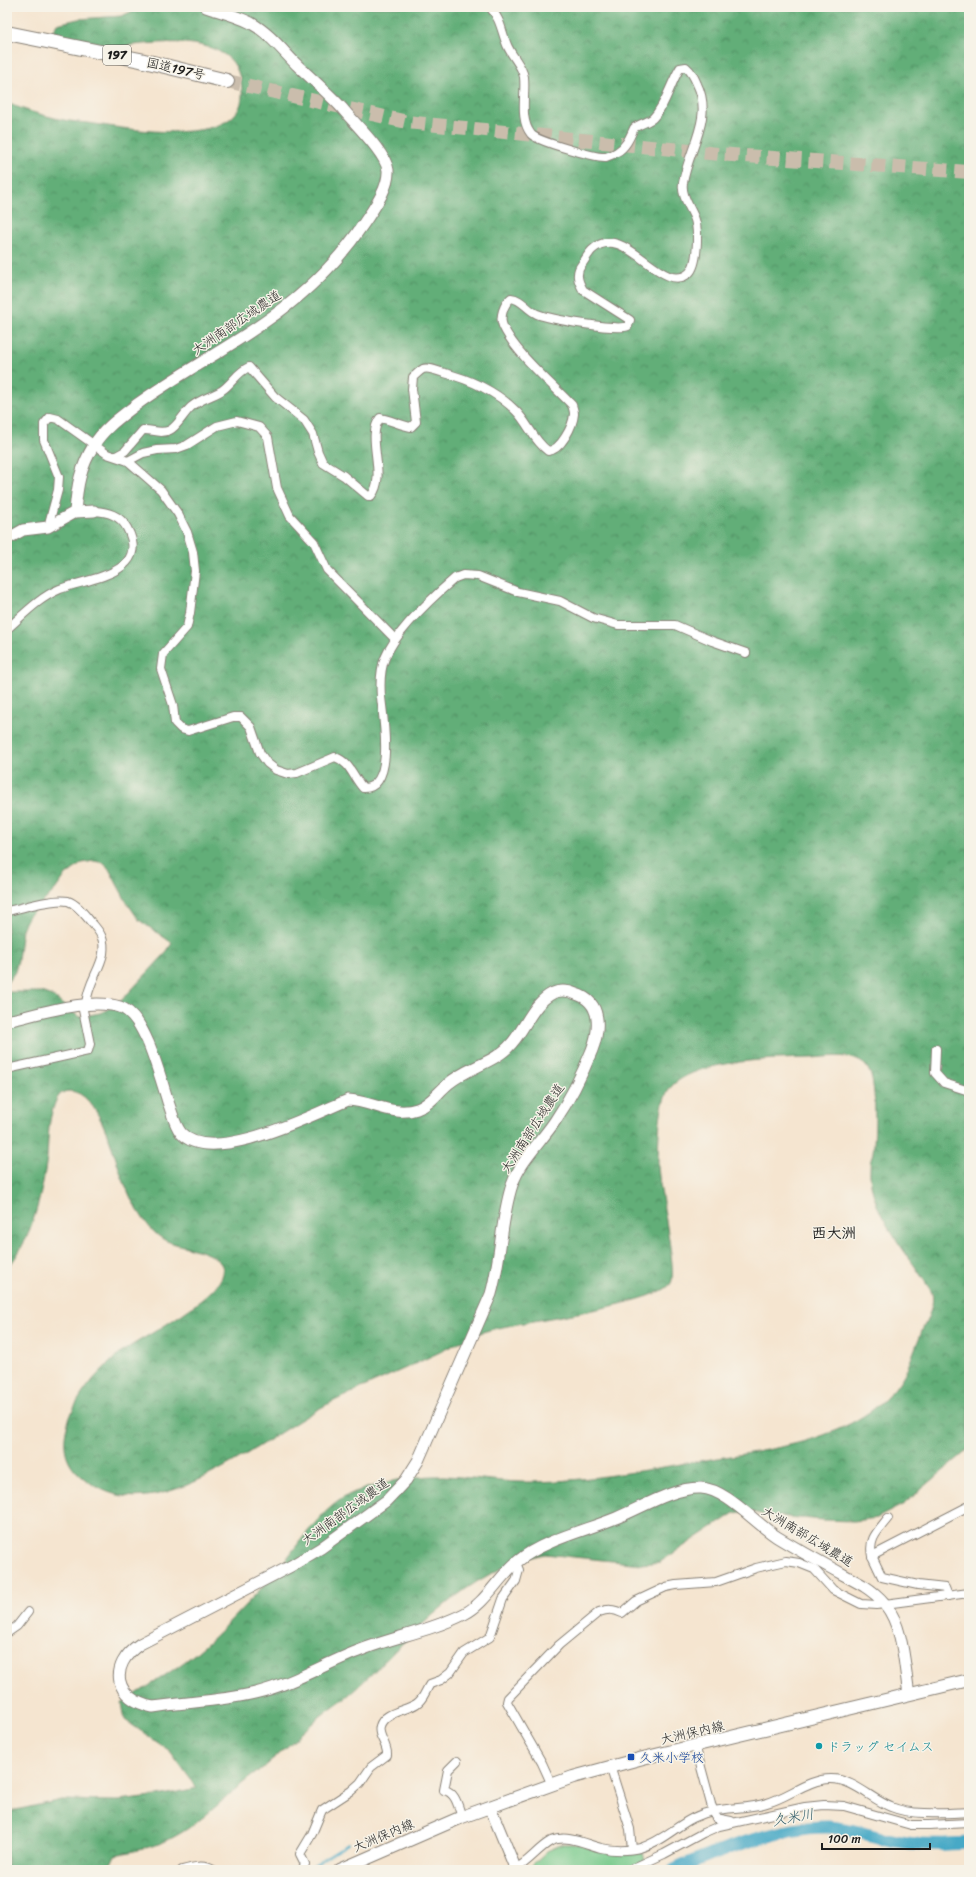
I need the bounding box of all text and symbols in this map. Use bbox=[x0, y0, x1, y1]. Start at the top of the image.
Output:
road number: 197 bbox=[103, 45, 131, 65]
street label: 国道197号 bbox=[144, 51, 208, 86]
street label: 大洲南部広域農道 bbox=[187, 284, 286, 361]
street label: 大洲南部広域農道 bbox=[494, 1078, 570, 1178]
district label: 西大洲 bbox=[811, 1220, 857, 1246]
street label: 大洲南部広域農道 bbox=[296, 1472, 394, 1551]
street label: 大洲南部広域農道 bbox=[757, 1500, 858, 1573]
street label: 大洲保内線 bbox=[658, 1714, 727, 1751]
place label: ドラッグ セイムス bbox=[827, 1735, 934, 1758]
marker: ドラッグ セイムス bbox=[814, 1741, 824, 1751]
place label: 久米小学校 bbox=[639, 1746, 704, 1769]
marker: 久米小学校 bbox=[626, 1752, 636, 1762]
water label: 久米川 bbox=[770, 1802, 816, 1833]
street label: 大洲保内線 bbox=[349, 1812, 419, 1859]
scale bar bbox=[822, 1825, 930, 1851]
text: 100 m bbox=[828, 1828, 861, 1850]

